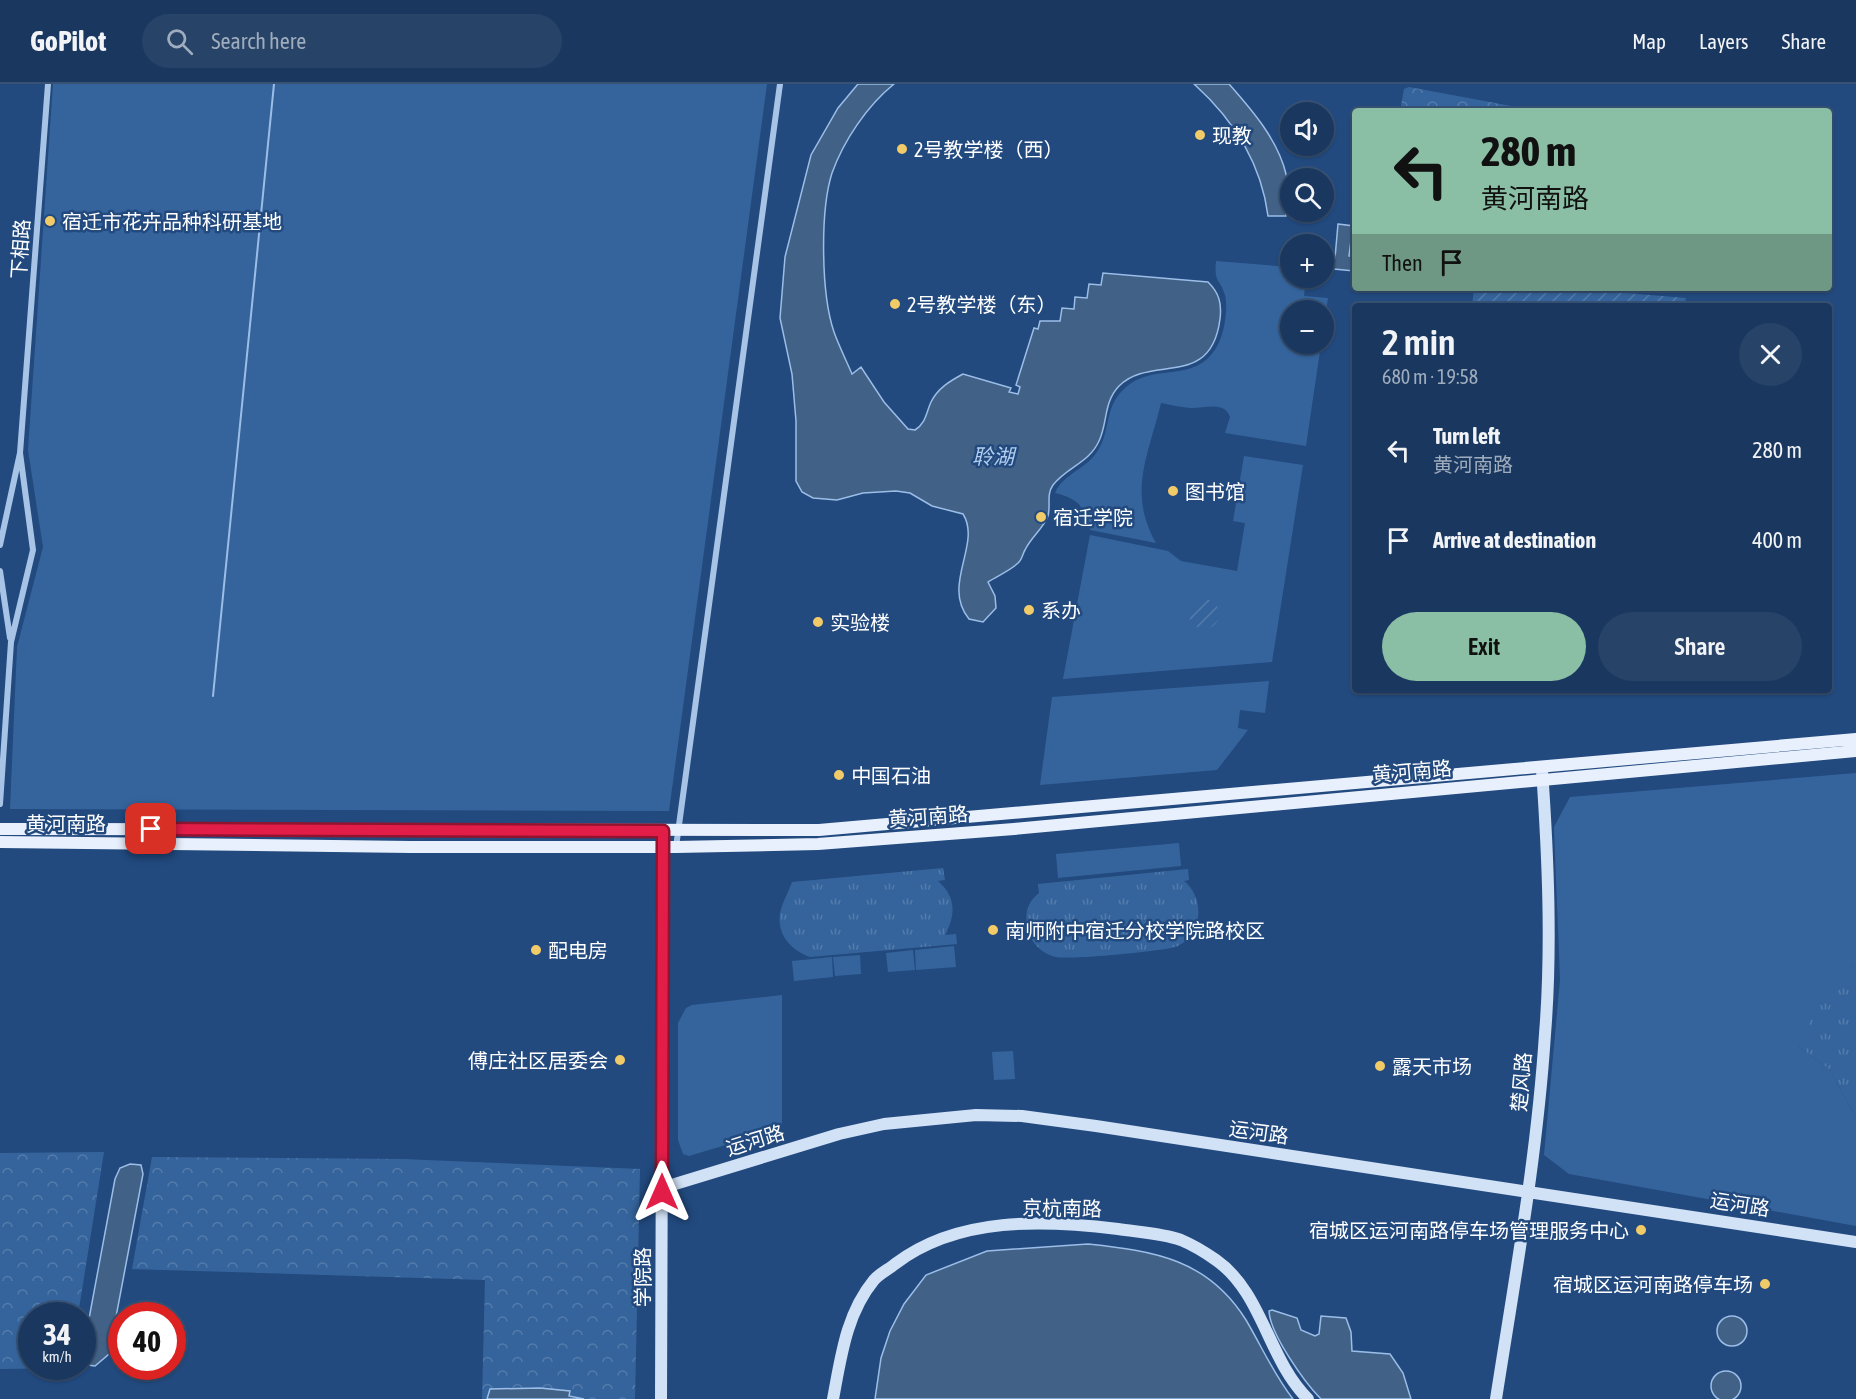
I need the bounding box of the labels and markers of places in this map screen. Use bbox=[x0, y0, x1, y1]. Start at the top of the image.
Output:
place label: 现教 bbox=[1212, 124, 1252, 147]
marker: 现教 bbox=[1193, 128, 1207, 142]
place label: 2号教学楼（西） bbox=[914, 138, 1063, 161]
marker: 2号教学楼（西） bbox=[895, 142, 909, 156]
place label: 宿迁市花卉品种科研基地 bbox=[62, 210, 282, 233]
marker: 宿迁市花卉品种科研基地 bbox=[43, 214, 57, 228]
place label: 2号教学楼（东） bbox=[907, 293, 1056, 316]
marker: 2号教学楼（东） bbox=[888, 297, 902, 311]
place label: 图书馆 bbox=[1185, 480, 1245, 503]
marker: 图书馆 bbox=[1166, 484, 1180, 498]
place label: 宿迁学院 bbox=[1053, 506, 1133, 529]
marker: 宿迁学院 bbox=[1034, 510, 1048, 524]
place label: 系办 bbox=[1041, 599, 1081, 622]
marker: 系办 bbox=[1022, 603, 1036, 617]
place label: 实验楼 bbox=[830, 611, 890, 634]
marker: 实验楼 bbox=[811, 615, 825, 629]
place label: 中国石油 bbox=[851, 764, 931, 787]
marker: 中国石油 bbox=[832, 768, 846, 782]
pin bbox=[125, 803, 176, 854]
place label: 南师附中宿迁分校学院路校区 bbox=[1005, 919, 1265, 942]
marker: 南师附中宿迁分校学院路校区 bbox=[986, 923, 1000, 937]
place label: 配电房 bbox=[548, 939, 608, 962]
marker: 配电房 bbox=[529, 943, 543, 957]
place label: 傅庄社区居委会 bbox=[468, 1049, 608, 1072]
marker: 傅庄社区居委会 bbox=[613, 1053, 627, 1067]
place label: 露天市场 bbox=[1392, 1055, 1472, 1078]
marker: 露天市场 bbox=[1373, 1059, 1387, 1073]
place label: 宿城区运河南路停车场管理服务中心 bbox=[1309, 1219, 1629, 1242]
marker: 宿城区运河南路停车场管理服务中心 bbox=[1634, 1223, 1648, 1237]
place label: 宿城区运河南路停车场 bbox=[1553, 1273, 1753, 1296]
marker: 宿城区运河南路停车场 bbox=[1758, 1277, 1772, 1291]

